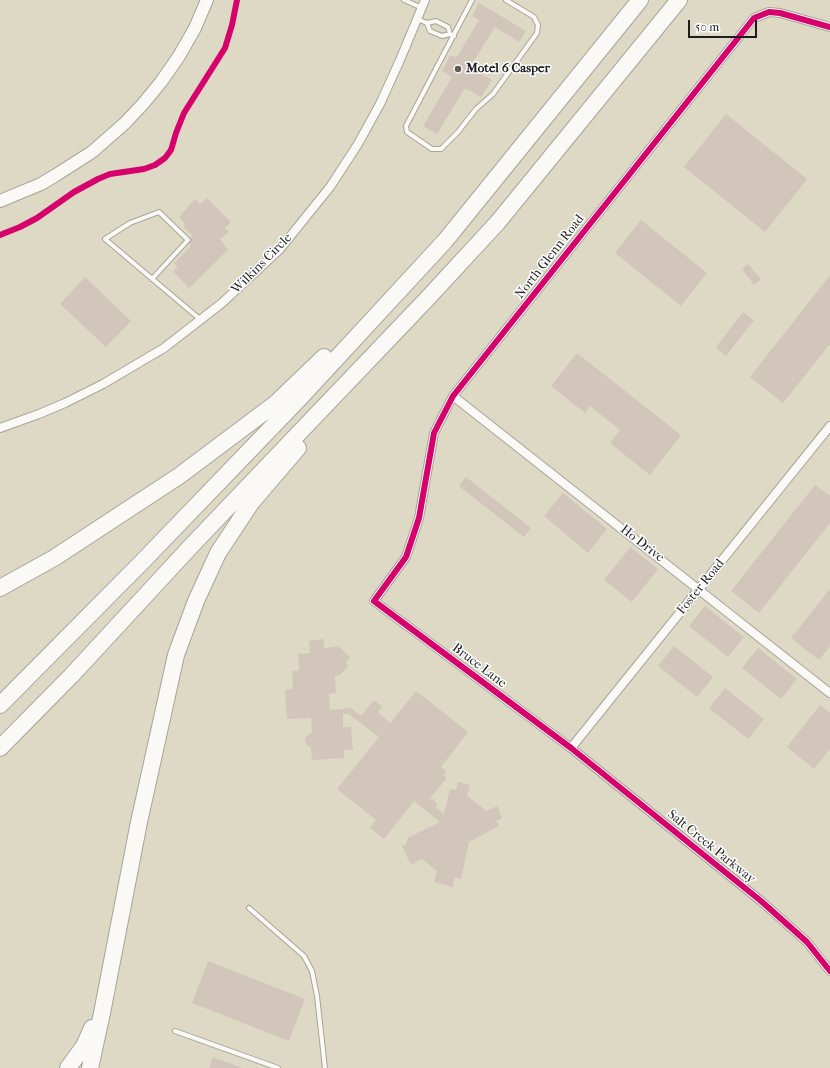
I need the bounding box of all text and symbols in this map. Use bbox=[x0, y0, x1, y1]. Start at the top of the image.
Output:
scale bar bbox=[690, 12, 759, 38]
text: 50 m bbox=[695, 20, 719, 34]
place label: Motel 6 Casper bbox=[466, 61, 550, 77]
marker: Motel 6 Casper bbox=[453, 64, 463, 74]
street label: North Glenn Road bbox=[512, 212, 588, 302]
street label: Wilkins Circle bbox=[228, 230, 296, 298]
street label: Ho Drive bbox=[617, 522, 667, 566]
street label: Foster Road bbox=[674, 556, 728, 618]
street label: Bruce Lane bbox=[449, 640, 509, 692]
street label: Salt Creek Parkway bbox=[664, 807, 758, 887]

